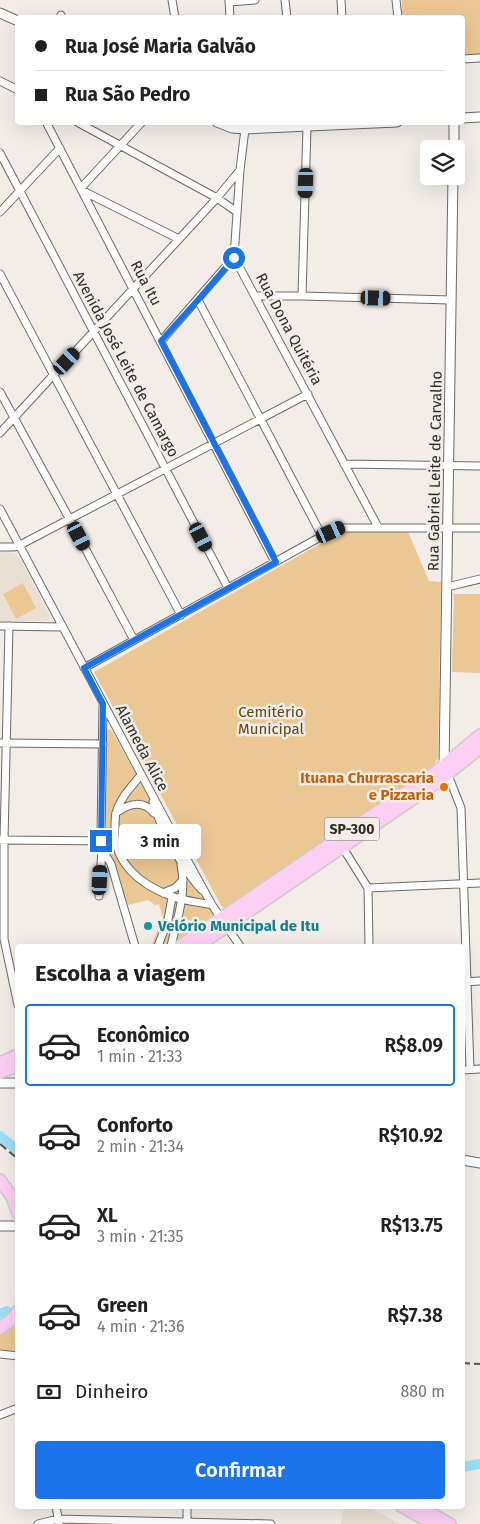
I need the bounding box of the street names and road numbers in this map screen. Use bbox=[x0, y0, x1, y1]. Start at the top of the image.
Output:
street label: Rua Itu bbox=[127, 257, 165, 309]
street label: Avenida José Leite de Camargo bbox=[69, 268, 183, 460]
street label: Rua Dona Quitéria bbox=[252, 270, 326, 388]
street label: Rua Gabriel Leite de Carvalho bbox=[424, 371, 446, 571]
street label: Alameda Alice bbox=[112, 702, 172, 794]
road number: SP-300 bbox=[324, 818, 380, 841]

